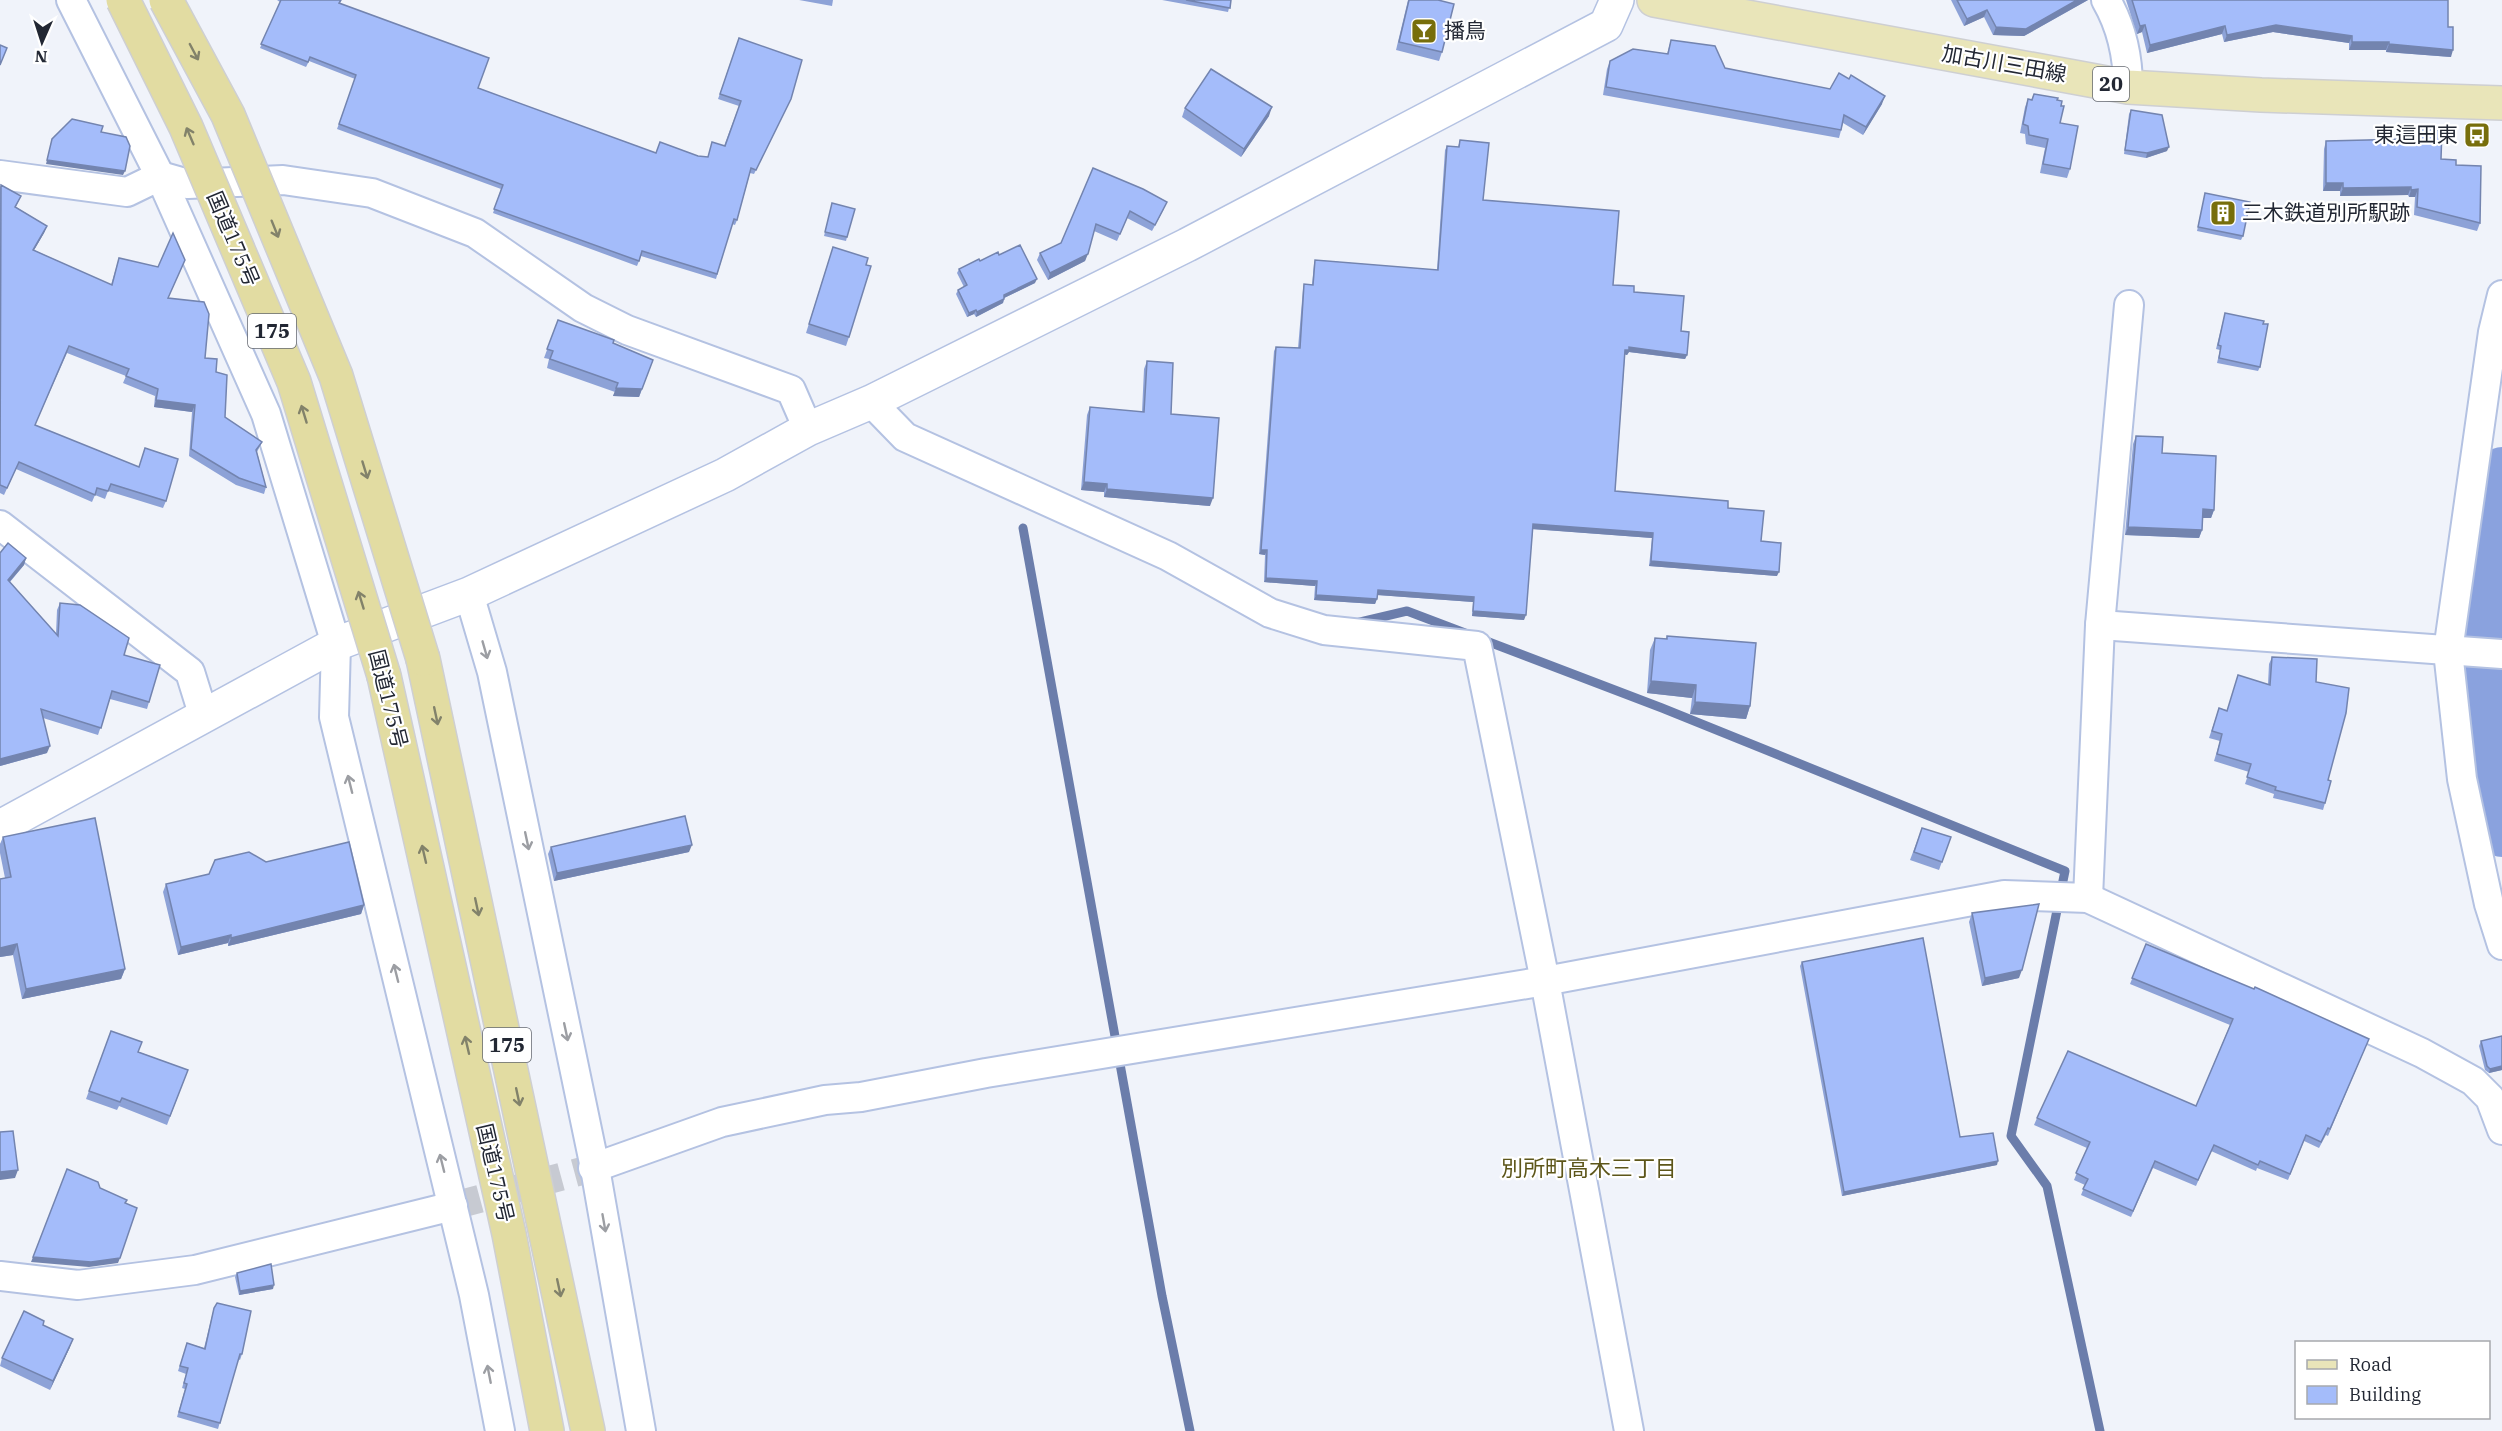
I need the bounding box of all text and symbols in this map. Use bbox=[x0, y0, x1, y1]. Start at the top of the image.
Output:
north arrow bbox=[12, 12, 72, 72]
bar icon: 播鳥 bbox=[1409, 16, 1439, 46]
place label: 播鳥 bbox=[1444, 16, 1486, 44]
street label: 加古川三田線 bbox=[1940, 38, 2069, 88]
one-way arrow bbox=[189, 42, 200, 60]
text: N bbox=[34, 47, 48, 67]
road number: 20 bbox=[2093, 67, 2129, 101]
place label: 東這田東 bbox=[2374, 120, 2458, 148]
bus stop icon: 東這田東 bbox=[2462, 120, 2492, 150]
one-way arrow bbox=[184, 128, 195, 146]
street label: 国道175号 bbox=[201, 187, 267, 290]
building icon: 三木鉄道別所駅跡 bbox=[2208, 198, 2238, 228]
place label: 三木鉄道別所駅跡 bbox=[2242, 198, 2410, 226]
one-way arrow bbox=[270, 219, 281, 237]
road number: 175 bbox=[248, 314, 296, 348]
one-way arrow bbox=[298, 405, 309, 424]
one-way arrow bbox=[360, 460, 371, 479]
one-way arrow bbox=[355, 591, 366, 610]
one-way arrow bbox=[480, 640, 491, 659]
street label: 国道175号 bbox=[363, 646, 415, 751]
one-way arrow bbox=[430, 706, 442, 725]
one-way arrow bbox=[344, 774, 356, 793]
one-way arrow bbox=[521, 831, 533, 850]
one-way arrow bbox=[418, 845, 429, 865]
one-way arrow bbox=[472, 897, 483, 916]
one-way arrow bbox=[390, 964, 402, 983]
one-way arrow bbox=[561, 1021, 572, 1041]
road number: 175 bbox=[483, 1028, 531, 1062]
one-way arrow bbox=[460, 1036, 472, 1055]
one-way arrow bbox=[513, 1087, 524, 1107]
street label: 国道175号 bbox=[471, 1121, 521, 1225]
one-way arrow bbox=[436, 1153, 448, 1172]
district label: 別所町高木三丁目 bbox=[1501, 1153, 1677, 1182]
one-way arrow bbox=[599, 1212, 610, 1232]
one-way arrow bbox=[554, 1278, 565, 1297]
legend bbox=[2295, 1341, 2490, 1419]
text: Road bbox=[2349, 1353, 2392, 1376]
one-way arrow bbox=[483, 1364, 494, 1384]
text: Building bbox=[2349, 1383, 2421, 1406]

